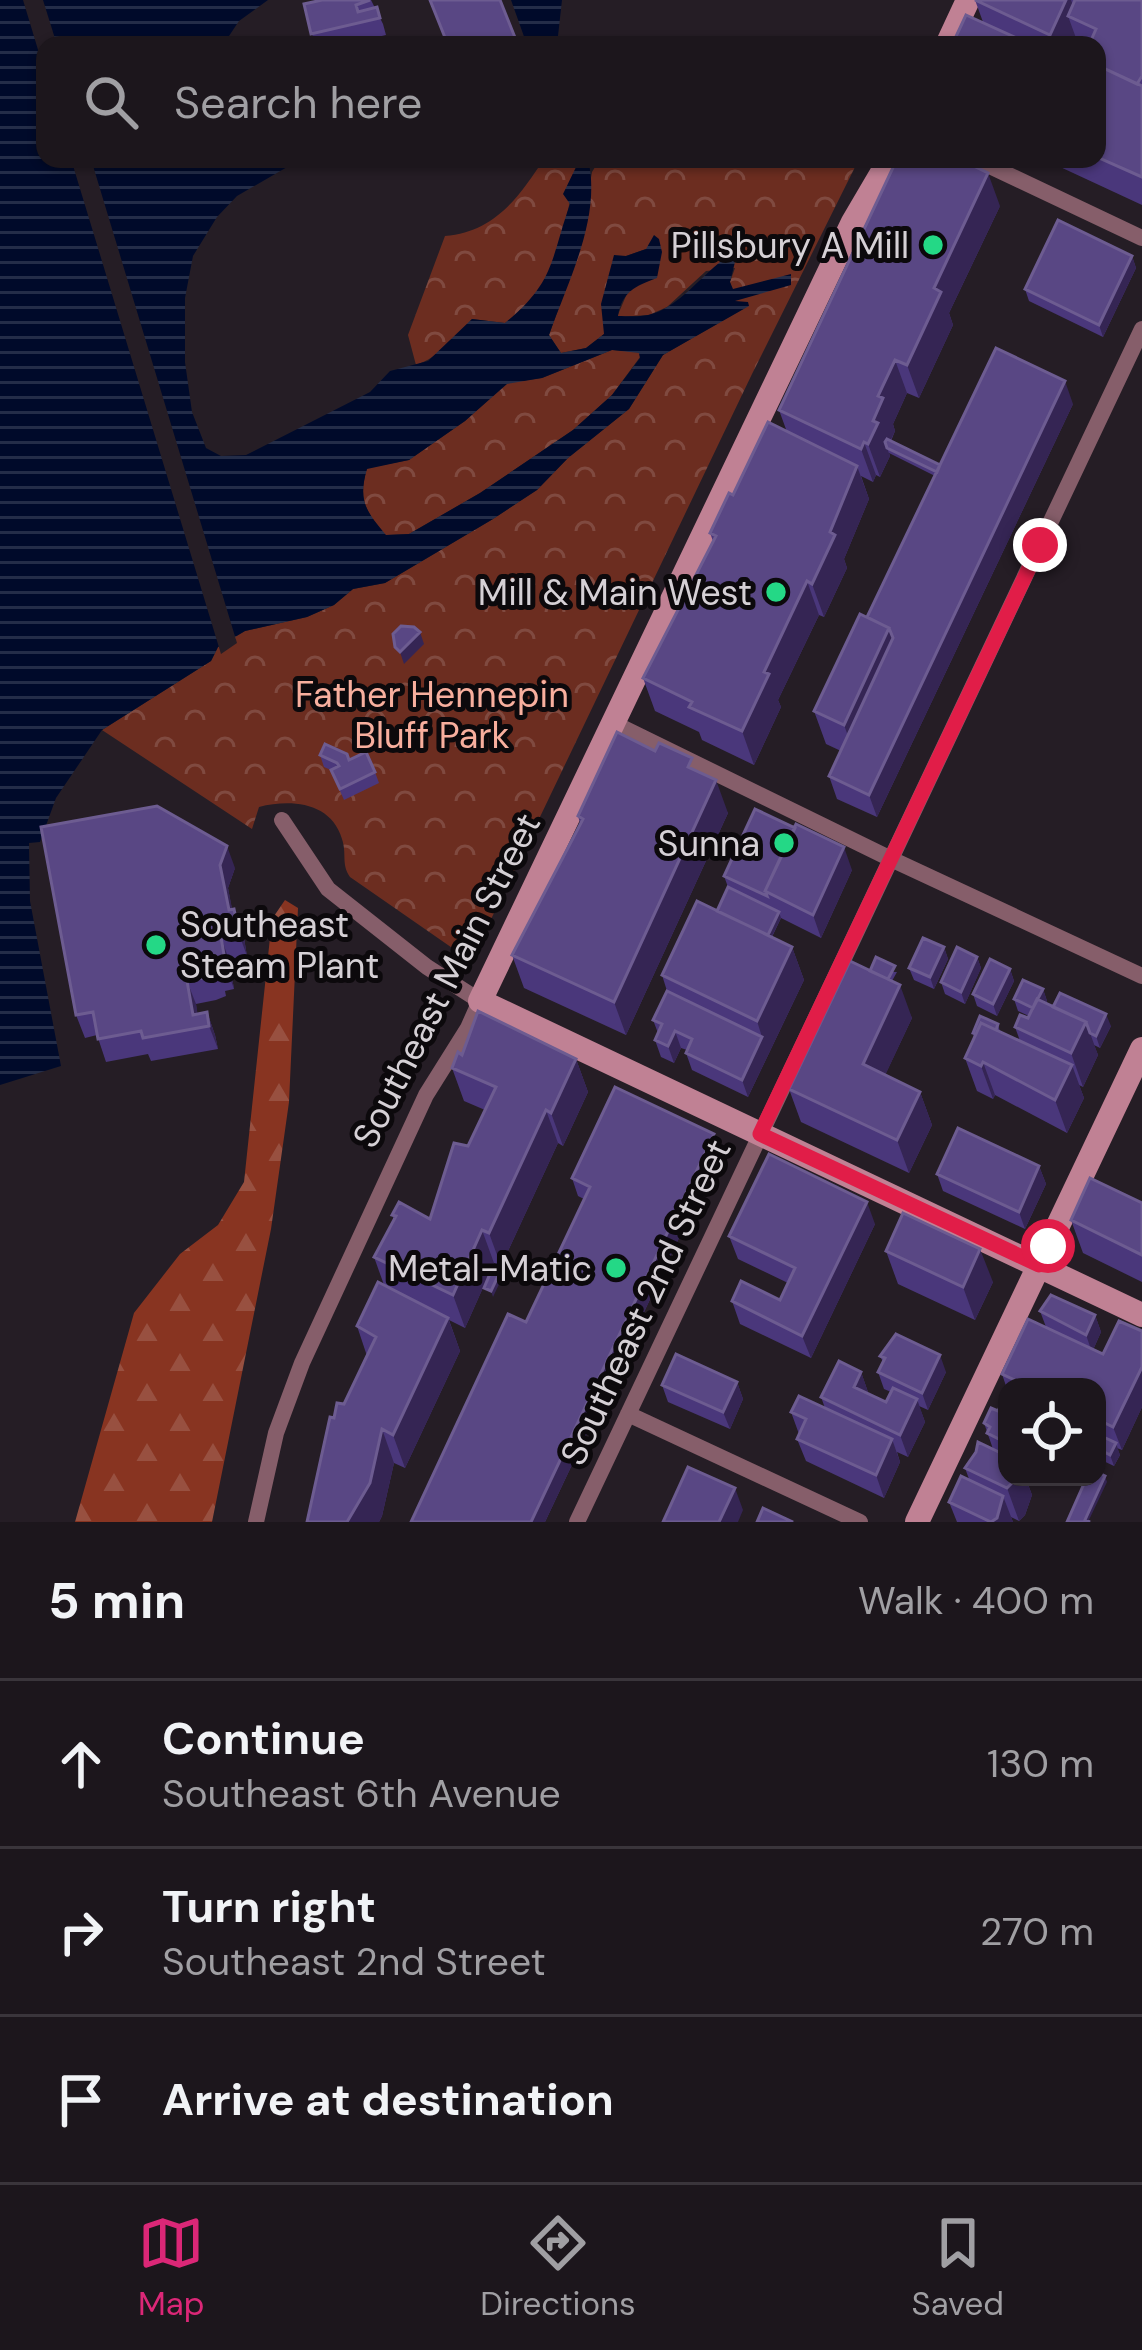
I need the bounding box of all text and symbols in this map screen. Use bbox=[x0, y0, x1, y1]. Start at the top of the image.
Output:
search box bbox=[36, 36, 1106, 168]
icon: search bbox=[78, 69, 144, 135]
text: Search here bbox=[174, 73, 422, 132]
place label: Pillsbury A Mill bbox=[671, 222, 909, 269]
marker: Pillsbury A Mill bbox=[920, 232, 946, 258]
route end bbox=[1013, 518, 1067, 572]
place label: Mill & Main West bbox=[478, 569, 752, 616]
marker: Mill & Main West bbox=[763, 579, 789, 605]
park label: Father Hennepin Bluff Park bbox=[295, 671, 569, 759]
street label: Southeast Main Street bbox=[342, 805, 551, 1155]
place label: Sunna bbox=[658, 820, 760, 867]
marker: Sunna bbox=[771, 830, 797, 856]
place label: Southeast Steam Plant bbox=[180, 901, 379, 989]
marker: Southeast Steam Plant bbox=[143, 932, 169, 958]
street label: Southeast 2nd Street bbox=[549, 1132, 742, 1473]
route start bbox=[1021, 1219, 1075, 1273]
place label: Metal-Matic bbox=[388, 1245, 592, 1292]
marker: Metal-Matic bbox=[603, 1255, 629, 1281]
map controls bbox=[998, 1378, 1106, 1486]
button: locate bbox=[998, 1378, 1106, 1486]
text: 5 min bbox=[48, 1567, 185, 1634]
text: Walk · 400 m bbox=[858, 1575, 1094, 1626]
text: Continue bbox=[162, 1709, 365, 1768]
icon: ahead bbox=[48, 1731, 114, 1797]
text: 130 m bbox=[987, 1738, 1094, 1789]
text: Southeast 6th Avenue bbox=[162, 1768, 561, 1819]
text: Turn right bbox=[162, 1877, 376, 1936]
icon: right bbox=[48, 1899, 114, 1965]
text: 270 m bbox=[980, 1906, 1094, 1957]
text: Southeast 2nd Street bbox=[162, 1936, 546, 1987]
icon: arrive bbox=[48, 2067, 114, 2133]
text: Arrive at destination bbox=[162, 2070, 614, 2129]
tab: Map bbox=[138, 2210, 204, 2325]
tab: Directions bbox=[480, 2210, 636, 2325]
tab: Saved bbox=[912, 2210, 1004, 2325]

